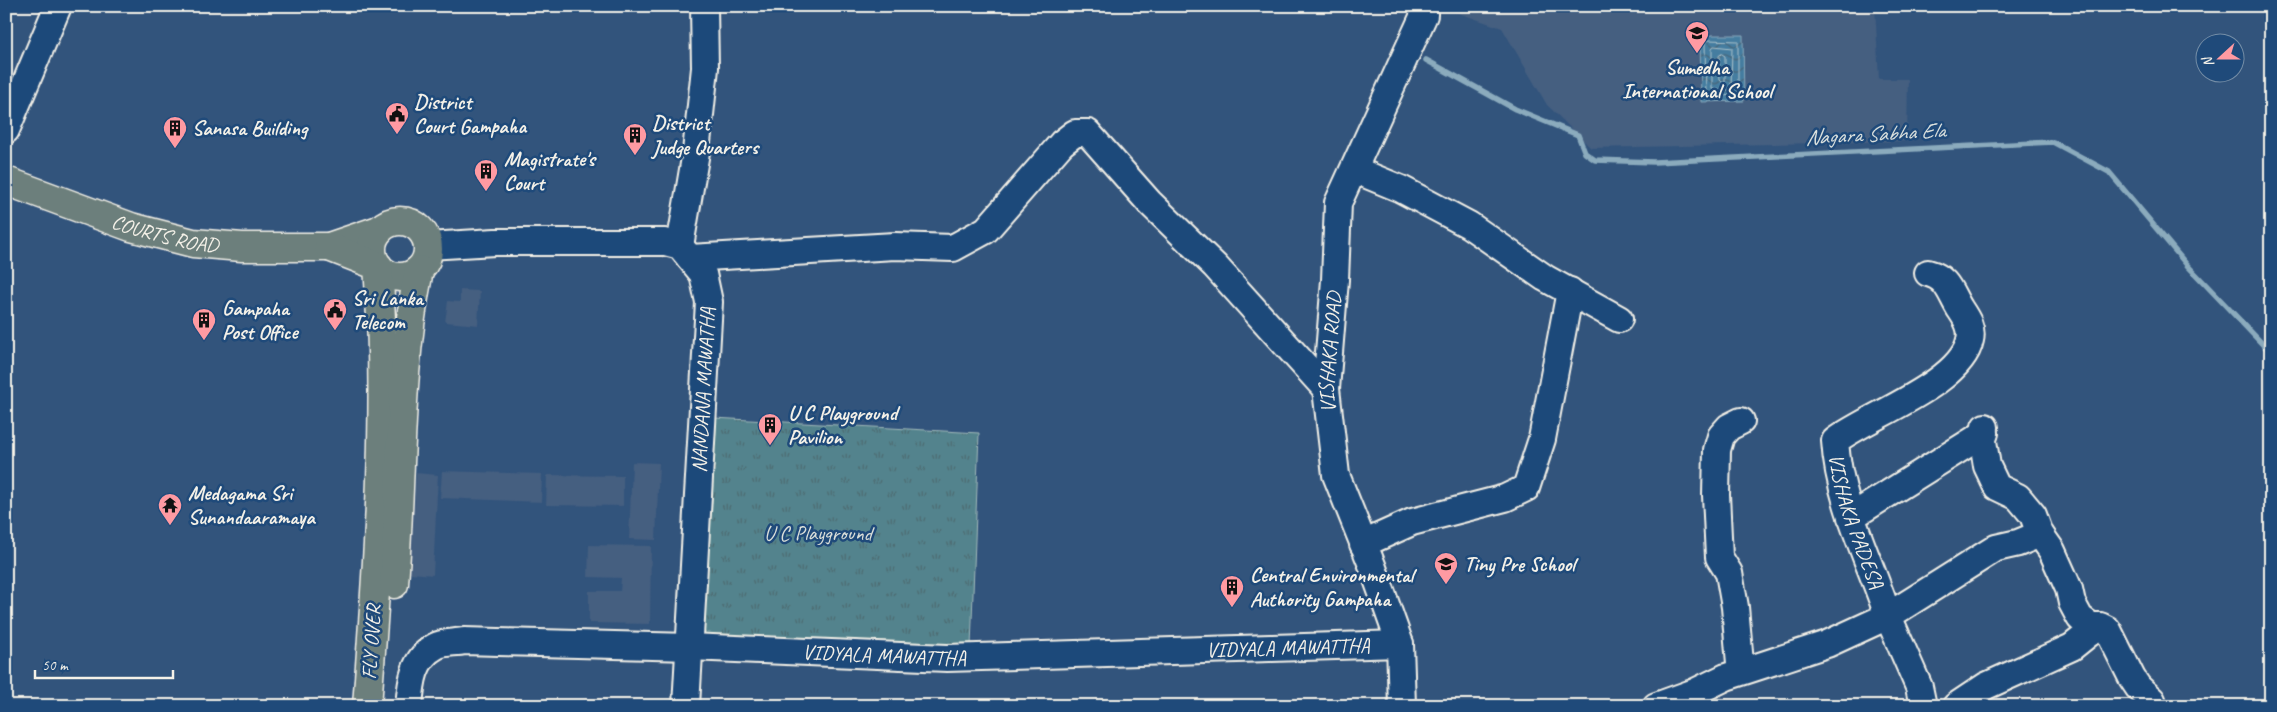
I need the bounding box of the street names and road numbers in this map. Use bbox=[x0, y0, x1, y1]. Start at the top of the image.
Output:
street label: COURTS ROAD bbox=[108, 208, 221, 258]
street label: VISHAKA ROAD bbox=[1312, 289, 1347, 414]
street label: NANDANA MAWATHA bbox=[686, 306, 720, 473]
street label: VISHAKA PADESA bbox=[1823, 452, 1890, 593]
street label: FLY OVER bbox=[355, 601, 387, 680]
street label: VIDYALA MAWATTHA bbox=[1206, 632, 1371, 663]
street label: VIDYALA MAWATTHA bbox=[802, 639, 967, 671]

